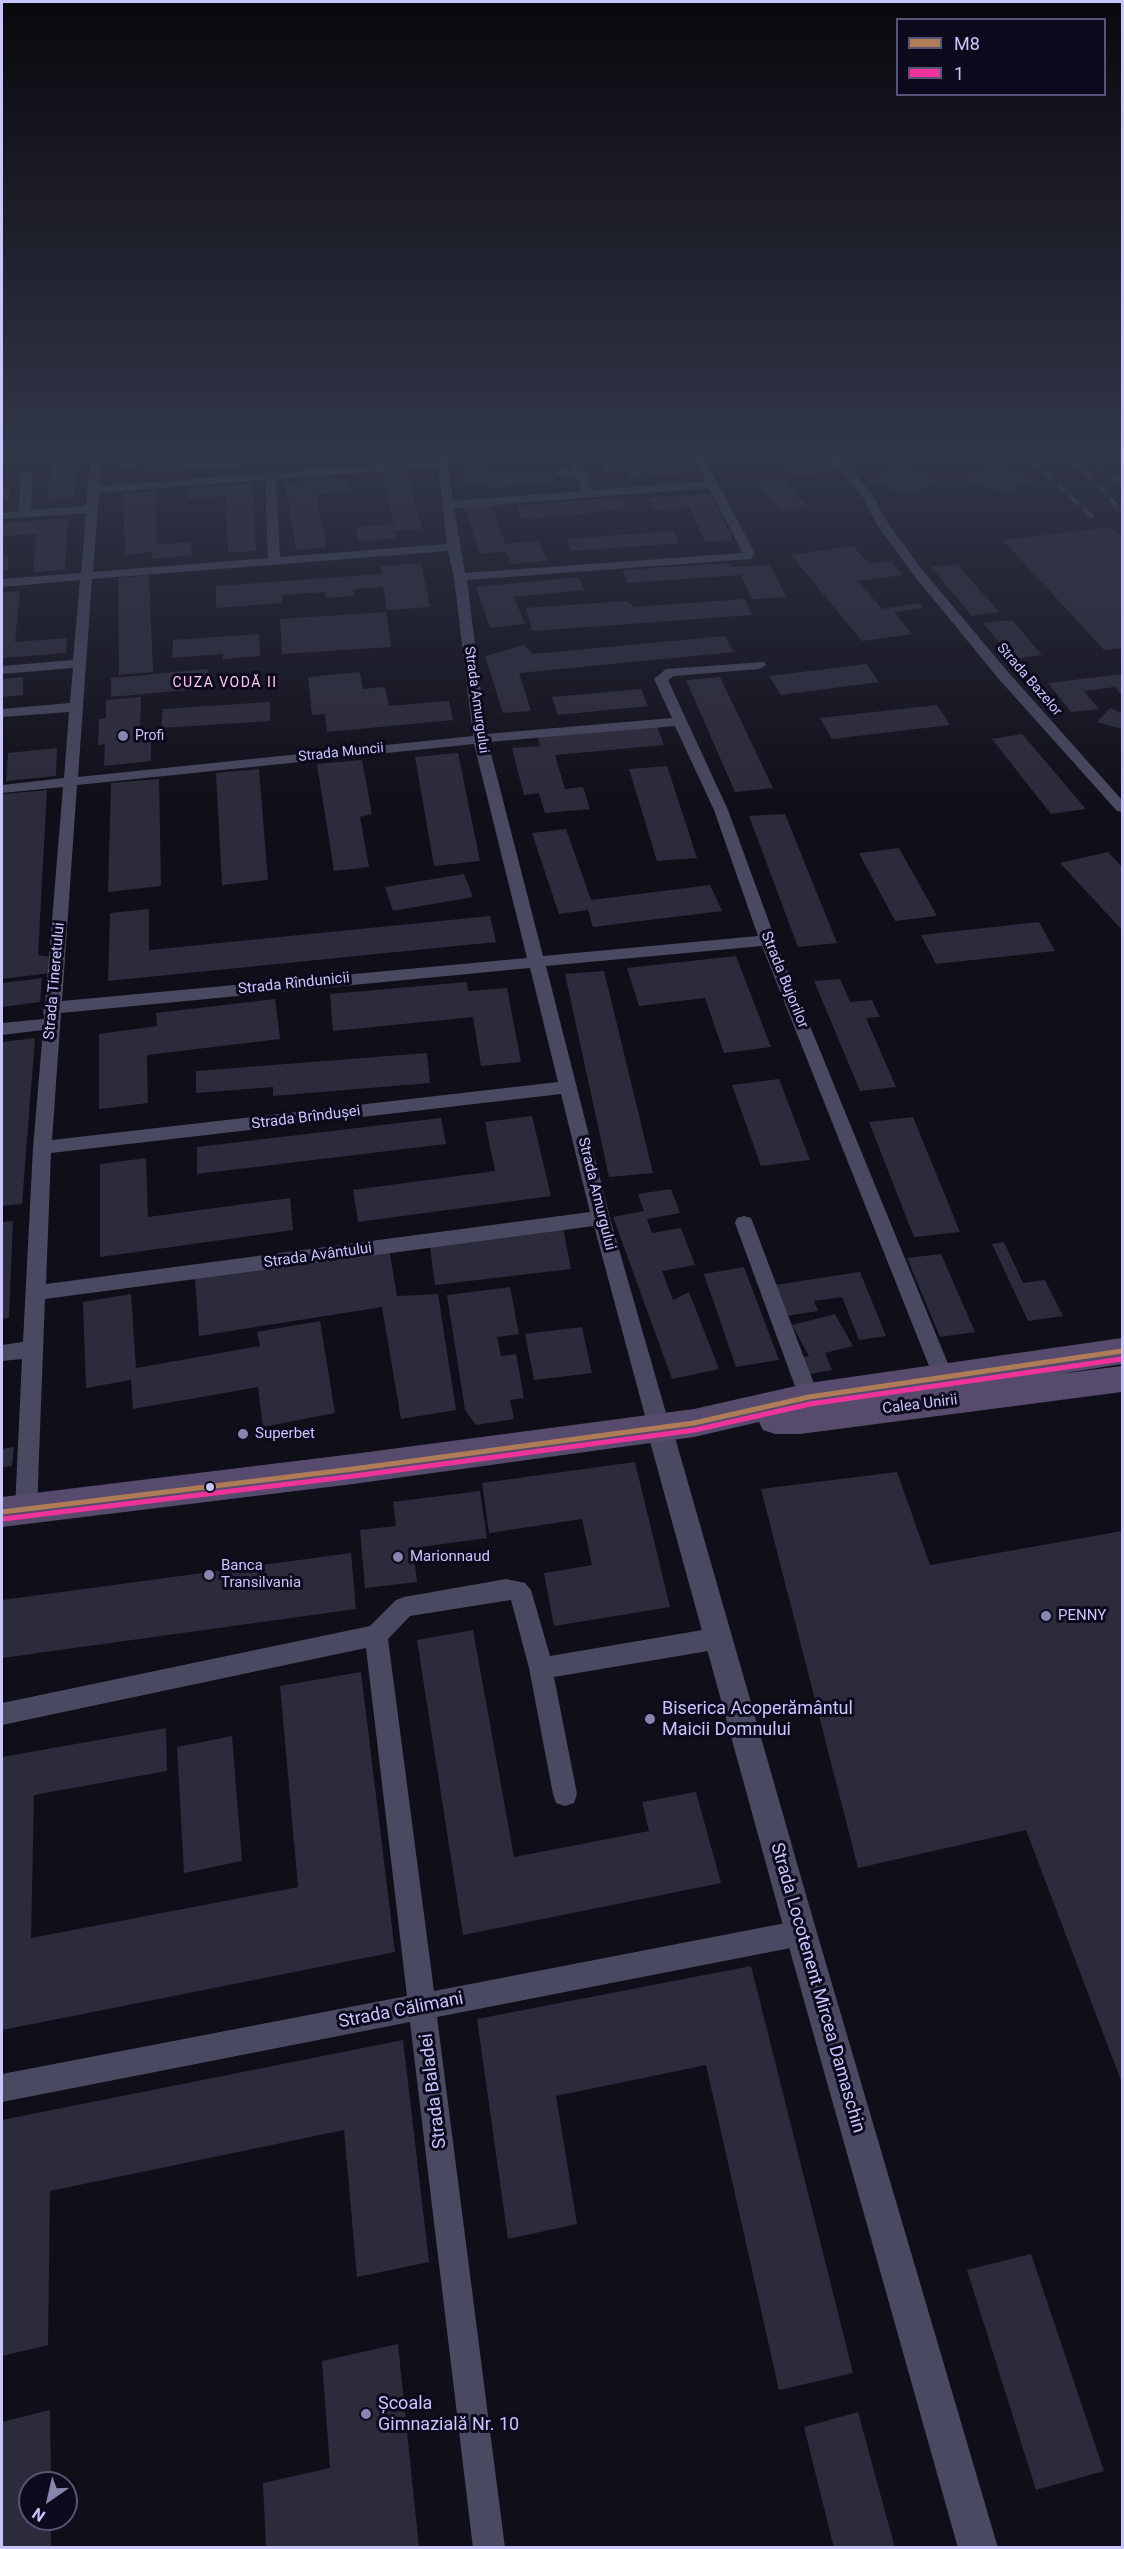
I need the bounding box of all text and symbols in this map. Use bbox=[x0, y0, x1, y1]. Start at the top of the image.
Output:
legend bbox=[896, 18, 1106, 96]
text: M8 bbox=[954, 33, 980, 54]
text: 1 bbox=[954, 63, 964, 84]
street label: Strada Bazelor bbox=[993, 640, 1065, 720]
street label: Strada Amurgului bbox=[460, 645, 492, 755]
district label: CUZA VODĂ II bbox=[173, 675, 277, 691]
place label: Profi bbox=[135, 728, 164, 744]
marker: Profi bbox=[116, 729, 130, 743]
street label: Strada Muncii bbox=[297, 740, 385, 766]
street label: Strada Tineretului bbox=[41, 922, 69, 1040]
street label: Strada Bujorilor bbox=[756, 929, 812, 1031]
street label: Strada Rîndunicii bbox=[237, 969, 351, 999]
street label: Strada Brîndușei bbox=[251, 1102, 361, 1134]
street label: Strada Amurgului bbox=[573, 1136, 619, 1252]
street label: Strada Avântului bbox=[263, 1240, 373, 1272]
street label: Calea Unirii bbox=[881, 1391, 959, 1419]
place label: Superbet bbox=[255, 1425, 315, 1443]
marker: Superbet bbox=[236, 1427, 250, 1441]
unlabelled marker bbox=[204, 1481, 216, 1493]
place label: Marionnaud bbox=[410, 1548, 490, 1566]
marker: Marionnaud bbox=[391, 1550, 405, 1564]
place label: Banca Transilvania bbox=[221, 1557, 301, 1592]
marker: Banca Transilvania bbox=[202, 1568, 216, 1582]
place label: PENNY bbox=[1058, 1607, 1106, 1625]
marker: PENNY bbox=[1039, 1609, 1053, 1623]
place label: Biserica Acoperământul Maicii Domnului bbox=[662, 1698, 853, 1740]
marker: Biserica Acoperământul Maicii Domnului bbox=[643, 1712, 657, 1726]
street label: Strada Locotenent Mircea Damaschin bbox=[765, 1840, 869, 2136]
street label: Strada Călimani bbox=[337, 1988, 465, 2034]
street label: Strada Baladei bbox=[416, 2032, 452, 2150]
place label: Școala Gimnazială Nr. 10 bbox=[378, 2393, 519, 2436]
marker: Școala Gimnazială Nr. 10 bbox=[359, 2407, 373, 2421]
north arrow bbox=[18, 2471, 78, 2531]
text: N bbox=[29, 2504, 49, 2526]

